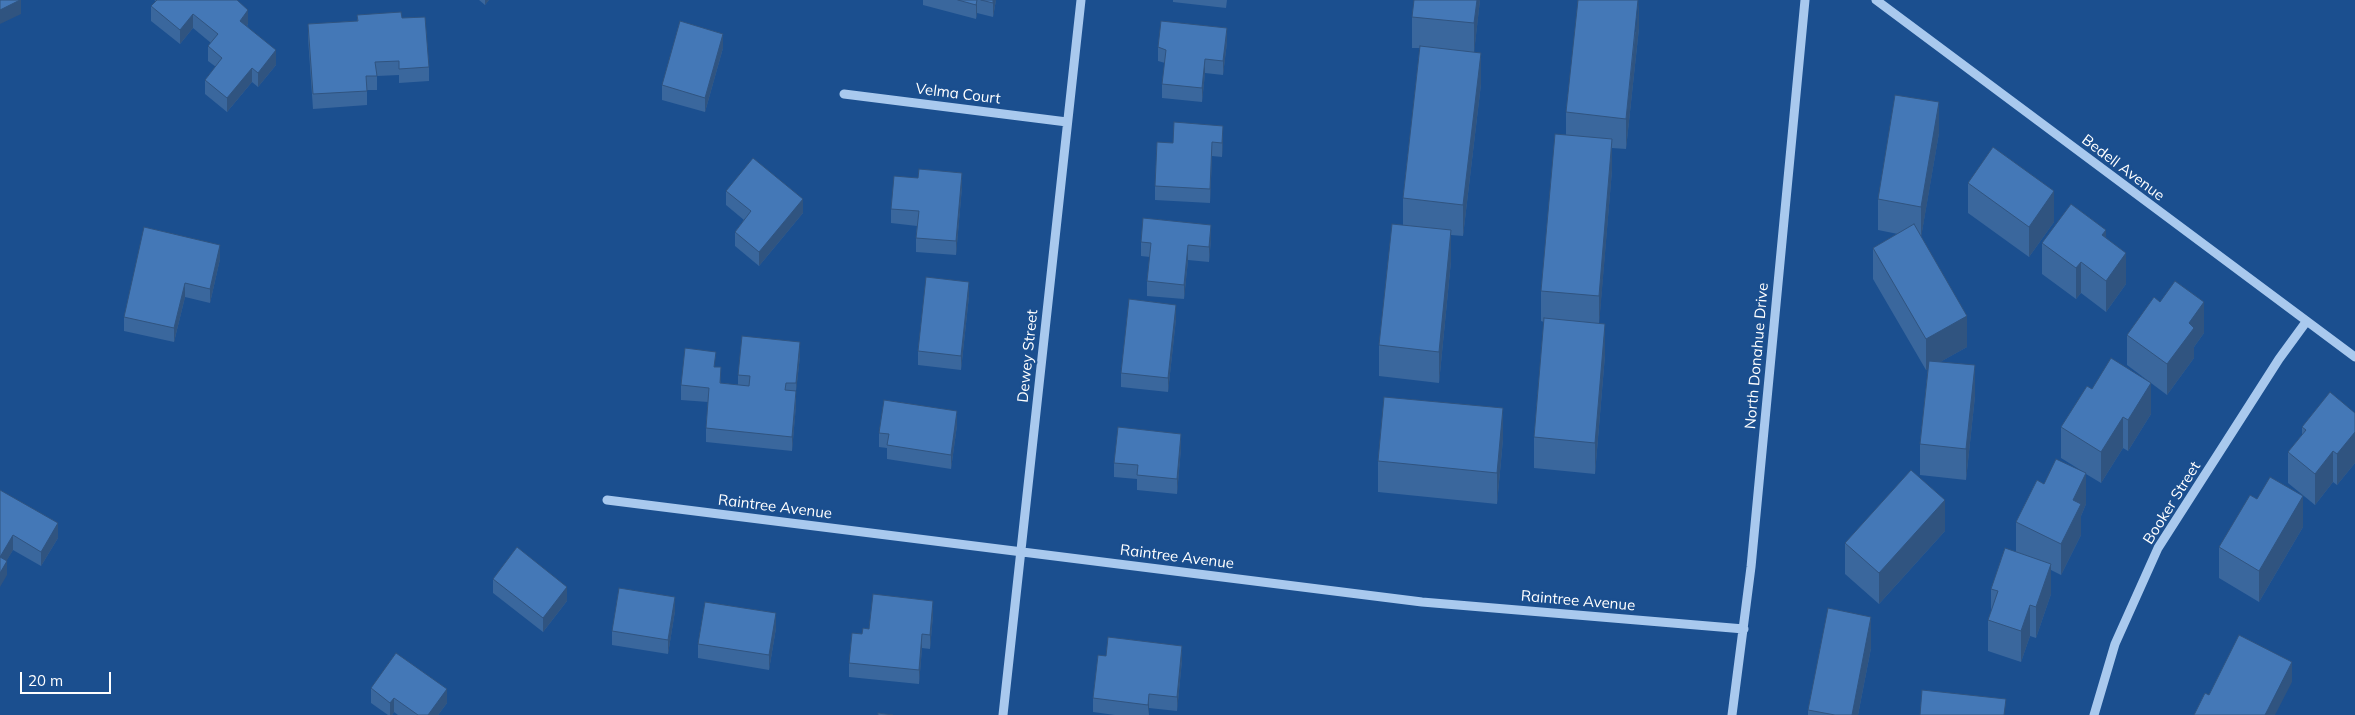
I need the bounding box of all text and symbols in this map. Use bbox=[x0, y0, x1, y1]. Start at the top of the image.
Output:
street label: Velma Court bbox=[914, 80, 1002, 108]
street label: Bedell Avenue bbox=[2078, 131, 2168, 205]
street label: North Donahue Drive bbox=[1742, 282, 1772, 430]
street label: Dewey Street bbox=[1014, 309, 1042, 403]
street label: Booker Street bbox=[2139, 458, 2205, 548]
street label: Raintree Avenue bbox=[717, 491, 833, 523]
street label: Raintree Avenue bbox=[1119, 541, 1235, 573]
street label: Raintree Avenue bbox=[1520, 587, 1636, 615]
scale bar bbox=[22, 662, 114, 694]
text: 20 m bbox=[28, 671, 63, 690]

